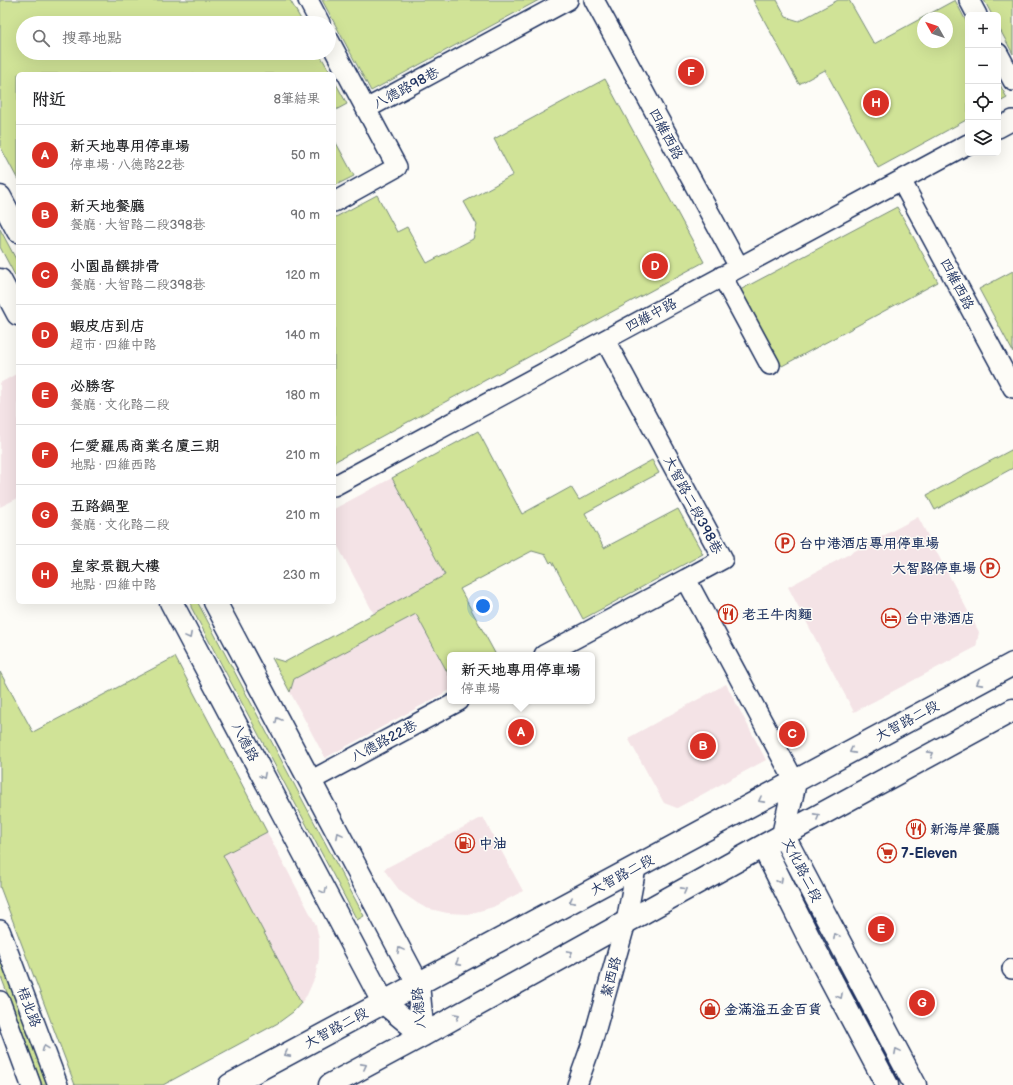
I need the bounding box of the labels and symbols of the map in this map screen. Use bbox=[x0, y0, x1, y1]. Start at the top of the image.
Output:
north arrow bbox=[917, 12, 953, 48]
pin: F bbox=[678, 57, 704, 87]
street label: 八德路98巷 bbox=[370, 63, 443, 112]
pin: H bbox=[863, 88, 889, 118]
street label: 四維西路 bbox=[645, 105, 687, 163]
pin: D bbox=[642, 251, 668, 281]
street label: 四維西路 bbox=[936, 255, 978, 313]
street label: 四維中路 bbox=[622, 294, 680, 336]
street label: 大智路二段398巷 bbox=[660, 453, 727, 558]
parking icon: 台中港酒店專用停車場 bbox=[774, 532, 796, 554]
place label: 台中港酒店專用停車場 bbox=[799, 535, 939, 552]
parking icon: 大智路停車場 bbox=[979, 557, 1001, 579]
place label: 大智路停車場 bbox=[892, 560, 976, 577]
your location bbox=[473, 596, 493, 616]
restaurant icon: 老王牛肉麵 bbox=[717, 603, 739, 625]
place label: 老王牛肉麵 bbox=[742, 606, 812, 623]
hotel icon: 台中港酒店 bbox=[880, 607, 902, 629]
place label: 台中港酒店 bbox=[905, 610, 975, 627]
one-way arrow bbox=[184, 632, 192, 640]
one-way arrow bbox=[975, 678, 983, 686]
street label: 大智路二段 bbox=[872, 697, 942, 745]
street label: 八德路22巷 bbox=[348, 716, 421, 766]
one-way arrow bbox=[275, 717, 282, 724]
pin: A bbox=[508, 717, 534, 747]
street label: 八德路 bbox=[228, 719, 262, 765]
pin: C bbox=[779, 719, 805, 749]
pin: B bbox=[690, 731, 716, 761]
one-way arrow bbox=[849, 746, 856, 754]
one-way arrow bbox=[927, 752, 934, 759]
one-way arrow bbox=[258, 772, 266, 779]
one-way arrow bbox=[758, 795, 765, 803]
one-way arrow bbox=[813, 814, 820, 821]
restaurant icon: 新海岸餐廳 bbox=[905, 818, 927, 840]
place label: 新海岸餐廳 bbox=[930, 821, 1000, 838]
one-way arrow bbox=[336, 832, 343, 839]
fuel station icon: 中油 bbox=[454, 832, 476, 854]
place label: 中油 bbox=[479, 835, 507, 852]
street label: 文化路二段 bbox=[779, 835, 825, 905]
supermarket icon: 7-Eleven bbox=[876, 842, 898, 864]
place label: 7-Eleven bbox=[901, 845, 958, 862]
street label: 大智路二段 bbox=[587, 851, 657, 899]
one-way arrow bbox=[775, 876, 783, 884]
one-way arrow bbox=[319, 887, 327, 894]
one-way arrow bbox=[680, 887, 687, 894]
one-way arrow bbox=[569, 897, 576, 904]
pin: E bbox=[868, 914, 894, 944]
one-way arrow bbox=[833, 932, 841, 940]
one-way arrow bbox=[397, 946, 404, 954]
one-way arrow bbox=[566, 950, 573, 957]
street label: 鰲西路 bbox=[597, 955, 625, 999]
one-way arrow bbox=[455, 958, 462, 965]
street label: 梧北路 bbox=[14, 984, 44, 1030]
street label: 八德路 bbox=[409, 986, 429, 1030]
pin: G bbox=[909, 988, 935, 1018]
one-way arrow bbox=[835, 992, 842, 999]
shop icon: 金滿溢五金百貨 bbox=[699, 998, 721, 1020]
place label: 金滿溢五金百貨 bbox=[724, 1001, 822, 1018]
street label: 大智路二段 bbox=[301, 1004, 371, 1052]
one-way arrow bbox=[453, 1013, 460, 1021]
one-way arrow bbox=[41, 1045, 49, 1052]
one-way arrow bbox=[894, 1047, 901, 1055]
one-way arrow bbox=[284, 1050, 292, 1057]
one-way arrow bbox=[360, 1064, 367, 1071]

